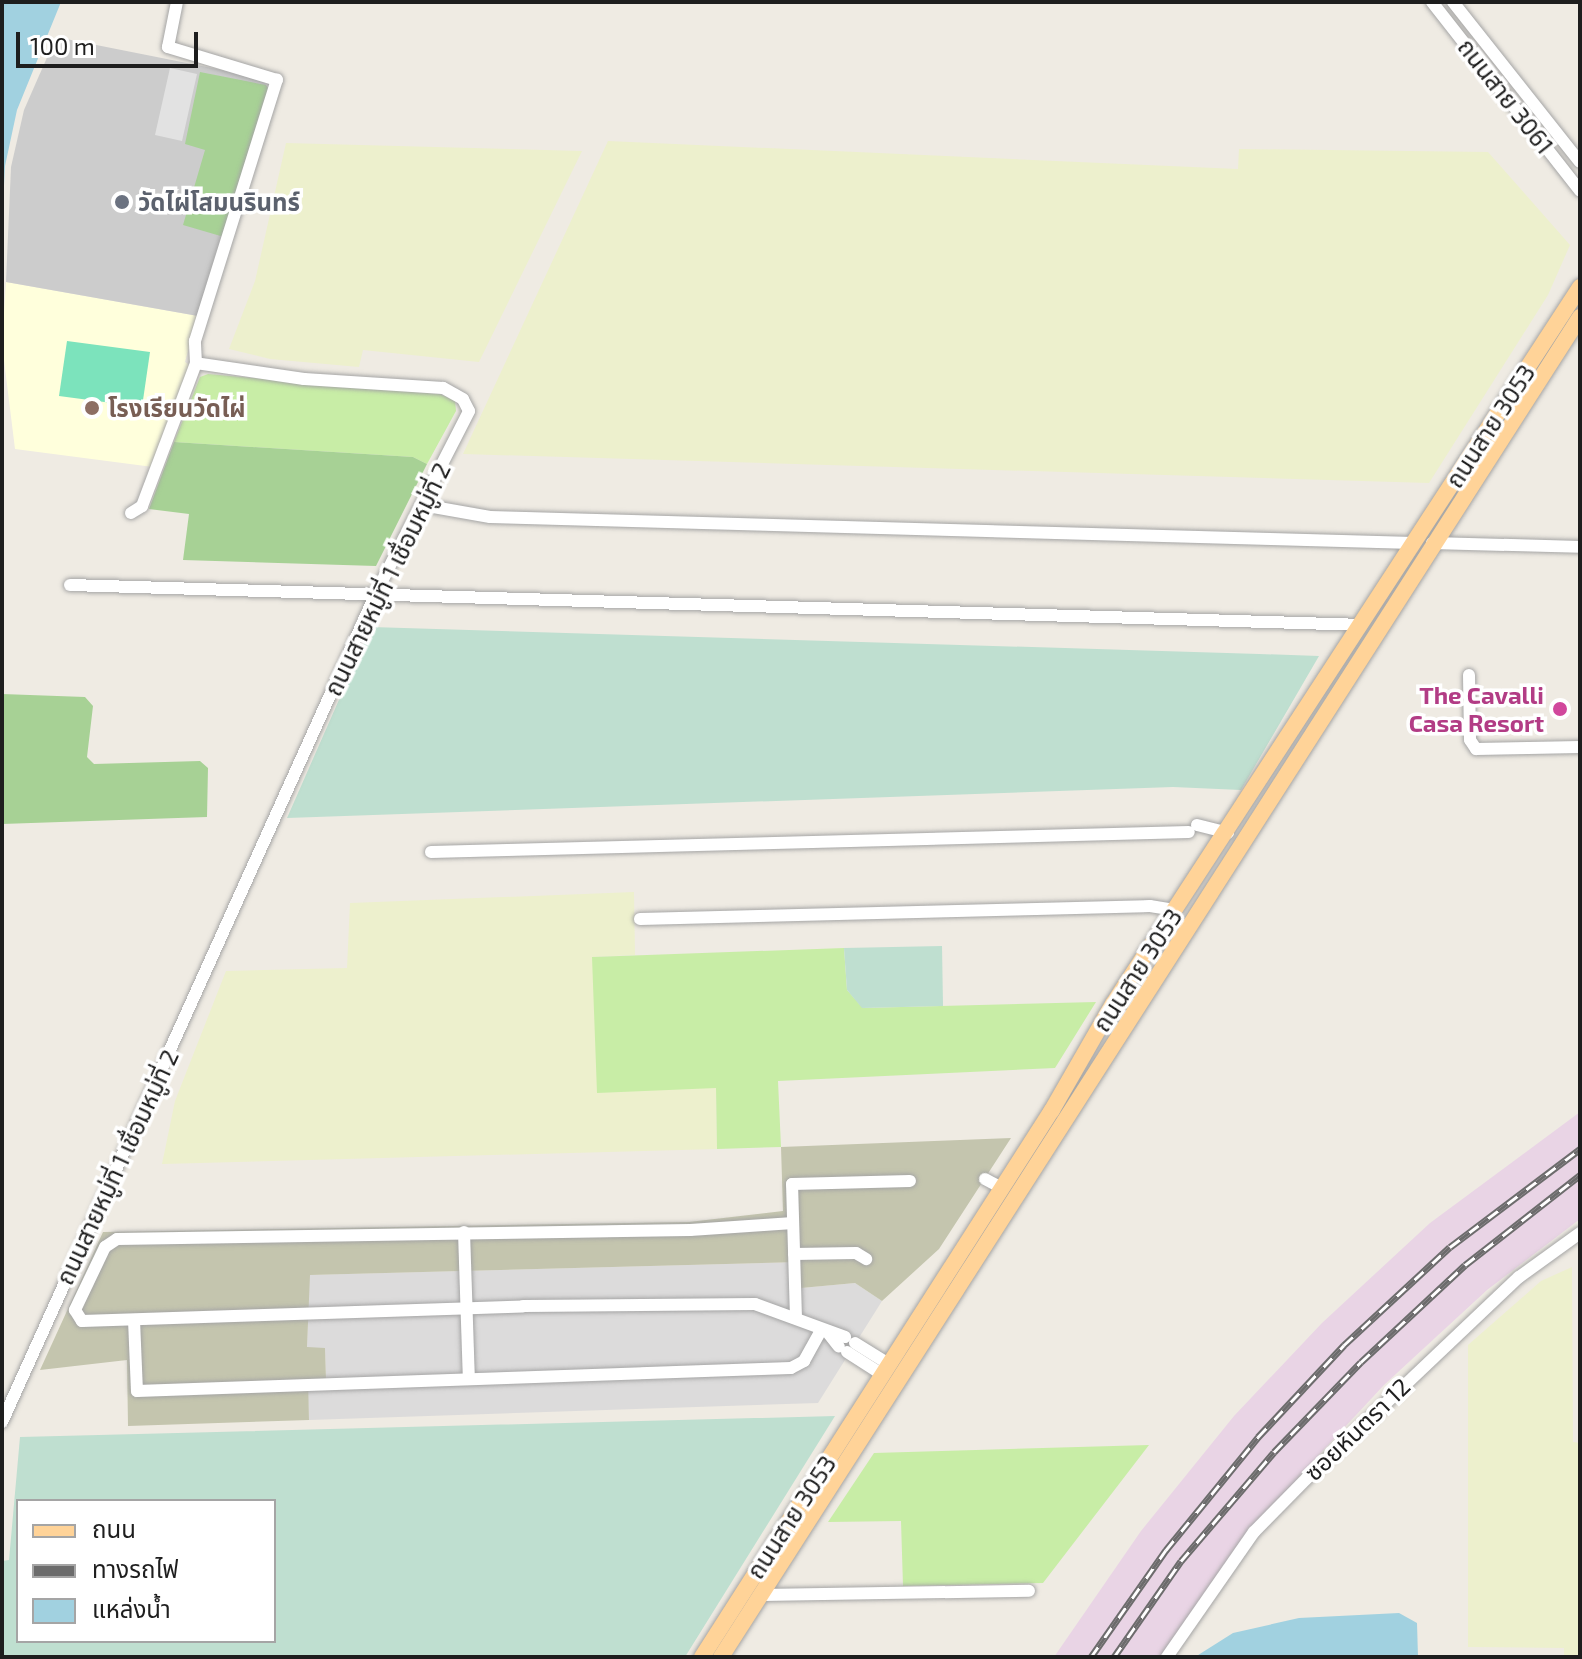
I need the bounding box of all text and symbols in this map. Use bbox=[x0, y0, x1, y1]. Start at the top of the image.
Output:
scale bar bbox=[20, 16, 202, 66]
text: 100 m bbox=[30, 31, 95, 60]
street label: ถนนสาย 3061 bbox=[1452, 33, 1560, 159]
place label: วัดไผ่โสมนรินทร์ bbox=[138, 188, 300, 216]
marker: วัดไผ่โสมนรินทร์ bbox=[113, 193, 131, 211]
street label: ถนนสาย 3053 bbox=[1440, 359, 1540, 493]
place label: โรงเรียนวัดไผ่ bbox=[108, 394, 246, 422]
marker: โรงเรียนวัดไผ่ bbox=[83, 399, 101, 417]
street label: ถนนสายหมู่ที่ 1 เชื่อมหมู่ที่ 2 bbox=[318, 458, 456, 700]
place label: The Cavalli Casa Resort bbox=[1409, 681, 1544, 737]
marker: The Cavalli Casa Resort bbox=[1551, 700, 1569, 718]
street label: ถนนสาย 3053 bbox=[1087, 903, 1187, 1037]
street label: ถนนสายหมู่ที่ 1 เชื่อมหมู่ที่ 2 bbox=[50, 1045, 184, 1289]
street label: ซอยหันตรา 12 bbox=[1298, 1372, 1416, 1486]
street label: ถนนสาย 3053 bbox=[741, 1450, 841, 1584]
legend bbox=[16, 1499, 276, 1643]
text: ถนน bbox=[92, 1514, 136, 1543]
text: ทางรถไฟ bbox=[92, 1554, 179, 1583]
text: แหล่งน้ำ bbox=[92, 1594, 171, 1623]

